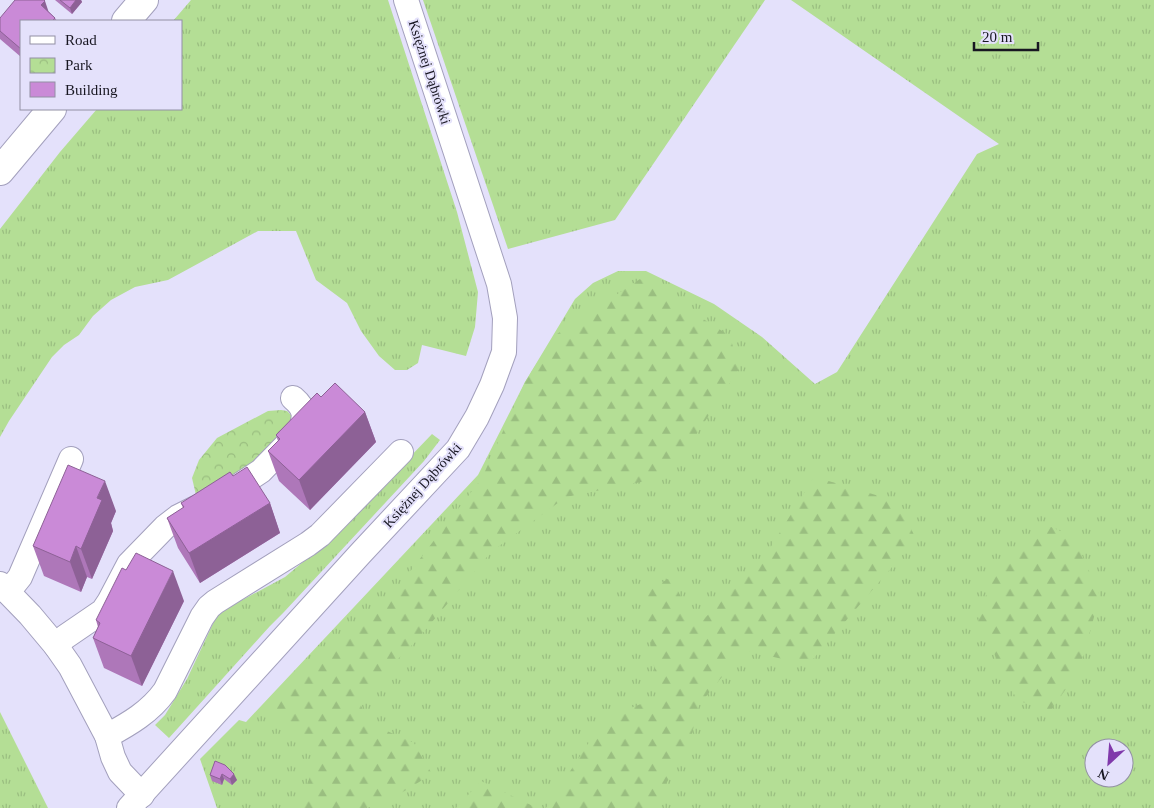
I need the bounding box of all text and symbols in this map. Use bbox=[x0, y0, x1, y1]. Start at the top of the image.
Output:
street label: Księżnej Dąbrówki bbox=[406, 18, 453, 126]
legend bbox=[20, 20, 182, 110]
scale bar bbox=[974, 20, 1038, 52]
text: 20 m bbox=[982, 29, 1013, 45]
text: Road bbox=[65, 32, 97, 48]
text: Park bbox=[65, 57, 93, 73]
text: Building bbox=[65, 82, 118, 98]
street label: Księżnej Dąbrówki bbox=[381, 440, 464, 531]
north arrow bbox=[1084, 738, 1134, 788]
text: N bbox=[1096, 765, 1111, 783]

